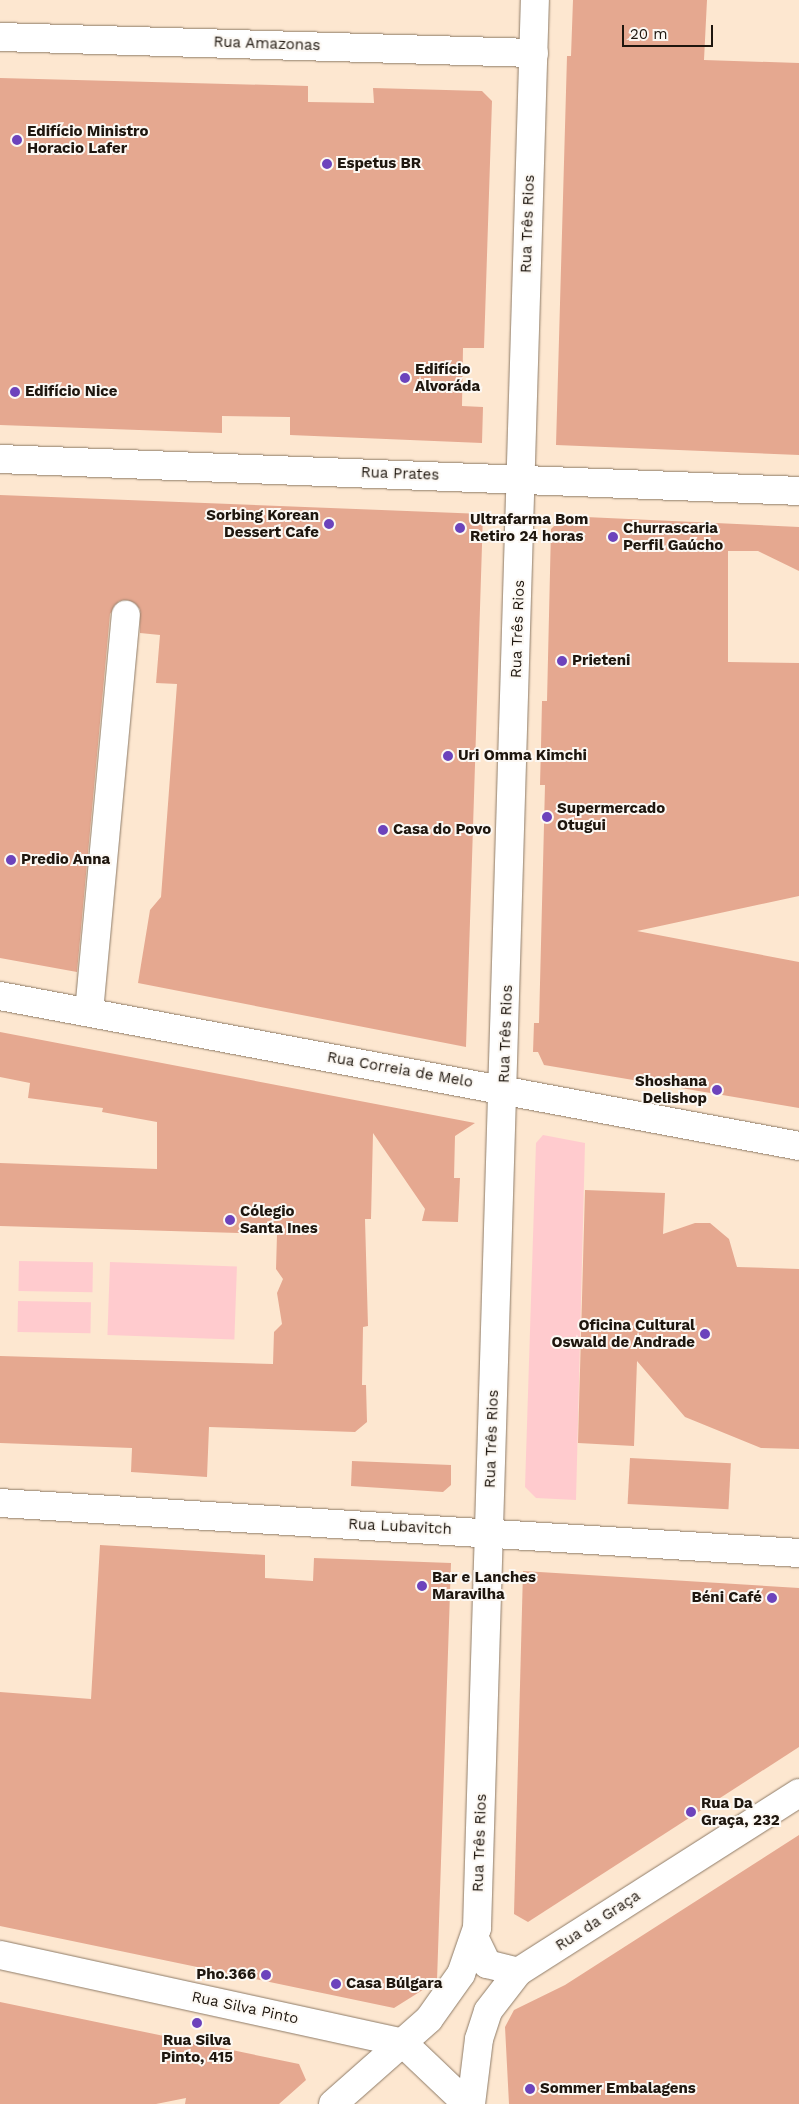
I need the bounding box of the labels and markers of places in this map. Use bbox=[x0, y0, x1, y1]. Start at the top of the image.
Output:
place label: Edifício Ministro Horacio Lafer bbox=[27, 122, 148, 157]
marker: Edifício Ministro Horacio Lafer bbox=[11, 134, 23, 146]
place label: Espetus BR bbox=[337, 155, 421, 173]
marker: Espetus BR bbox=[321, 158, 333, 170]
place label: Edifício Alvoráda bbox=[415, 360, 480, 395]
marker: Edifício Alvoráda bbox=[399, 372, 411, 384]
place label: Edifício Nice bbox=[25, 383, 118, 401]
marker: Edifício Nice bbox=[9, 386, 21, 398]
place label: Sorbing Korean Dessert Cafe bbox=[206, 506, 319, 541]
place label: Ultrafarma Bom Retiro 24 horas bbox=[470, 510, 588, 545]
marker: Sorbing Korean Dessert Cafe bbox=[323, 518, 335, 530]
place label: Churrascaria Perfil Gaúcho bbox=[623, 519, 723, 554]
marker: Ultrafarma Bom Retiro 24 horas bbox=[454, 522, 466, 534]
marker: Churrascaria Perfil Gaúcho bbox=[607, 531, 619, 543]
place label: Prieteni bbox=[572, 652, 630, 670]
marker: Prieteni bbox=[556, 655, 568, 667]
place label: Uri Omma Kimchi bbox=[458, 747, 587, 765]
marker: Uri Omma Kimchi bbox=[442, 750, 454, 762]
place label: Supermercado Otugui bbox=[557, 799, 665, 834]
marker: Supermercado Otugui bbox=[541, 811, 553, 823]
place label: Casa do Povo bbox=[393, 821, 491, 839]
marker: Casa do Povo bbox=[377, 824, 389, 836]
place label: Predio Anna bbox=[21, 851, 111, 869]
marker: Predio Anna bbox=[5, 854, 17, 866]
place label: Shoshana Delishop bbox=[635, 1072, 707, 1107]
marker: Shoshana Delishop bbox=[711, 1084, 723, 1096]
place label: Cólegio Santa Ines bbox=[240, 1202, 318, 1237]
marker: Cólegio Santa Ines bbox=[224, 1214, 236, 1226]
place label: Oficina Cultural Oswald de Andrade bbox=[551, 1316, 695, 1351]
marker: Oficina Cultural Oswald de Andrade bbox=[699, 1328, 711, 1340]
place label: Bar e Lanches Maravilha bbox=[432, 1568, 536, 1603]
marker: Bar e Lanches Maravilha bbox=[416, 1580, 428, 1592]
place label: Béni Café bbox=[691, 1589, 762, 1607]
marker: Béni Café bbox=[766, 1592, 778, 1604]
place label: Rua Da Graça, 232 bbox=[701, 1794, 780, 1829]
marker: Rua Da Graça, 232 bbox=[685, 1806, 697, 1818]
place label: Pho.366 bbox=[196, 1966, 256, 1984]
marker: Pho.366 bbox=[260, 1969, 272, 1981]
place label: Casa Búlgara bbox=[346, 1975, 442, 1993]
marker: Casa Búlgara bbox=[330, 1978, 342, 1990]
marker: Rua Silva Pinto, 415 bbox=[191, 2017, 203, 2029]
place label: Rua Silva Pinto, 415 bbox=[161, 2031, 233, 2066]
place label: Sommer Embalagens bbox=[540, 2080, 696, 2098]
marker: Sommer Embalagens bbox=[524, 2083, 536, 2095]

